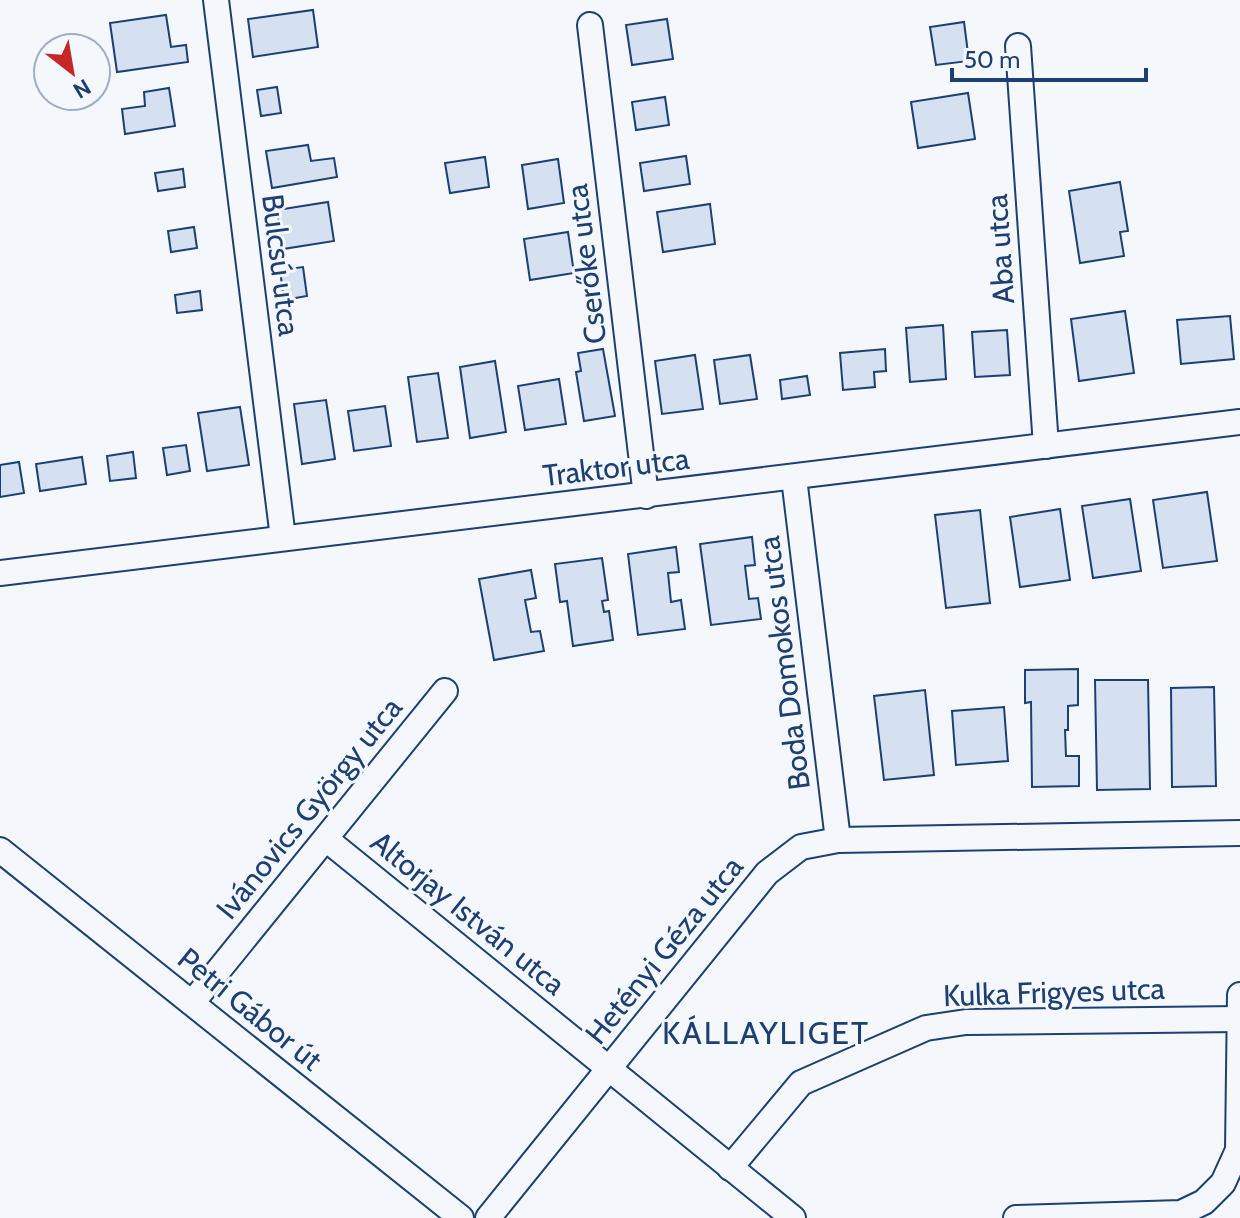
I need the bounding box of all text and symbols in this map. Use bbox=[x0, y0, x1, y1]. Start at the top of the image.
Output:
north arrow bbox=[32, 32, 112, 112]
scale bar bbox=[952, 32, 1146, 82]
text: 50 m bbox=[964, 45, 1020, 74]
text: N bbox=[68, 73, 96, 104]
street label: Cserőke utca bbox=[558, 181, 614, 346]
street label: Bulcsú utca bbox=[254, 192, 308, 339]
street label: Aba utca bbox=[978, 192, 1022, 305]
street label: Traktor utca bbox=[541, 440, 692, 494]
street label: Boda Domokos utca bbox=[750, 533, 818, 792]
street label: Ivánovics György utca bbox=[208, 689, 410, 926]
street label: Altorjay István utca bbox=[363, 823, 573, 1003]
street label: Hetényi Géza utca bbox=[577, 848, 751, 1051]
street label: Petri Gábor út bbox=[171, 940, 329, 1078]
street label: Kulka Frigyes utca bbox=[943, 970, 1166, 1014]
district label: KÁLLAYLIGET bbox=[662, 1013, 870, 1052]

